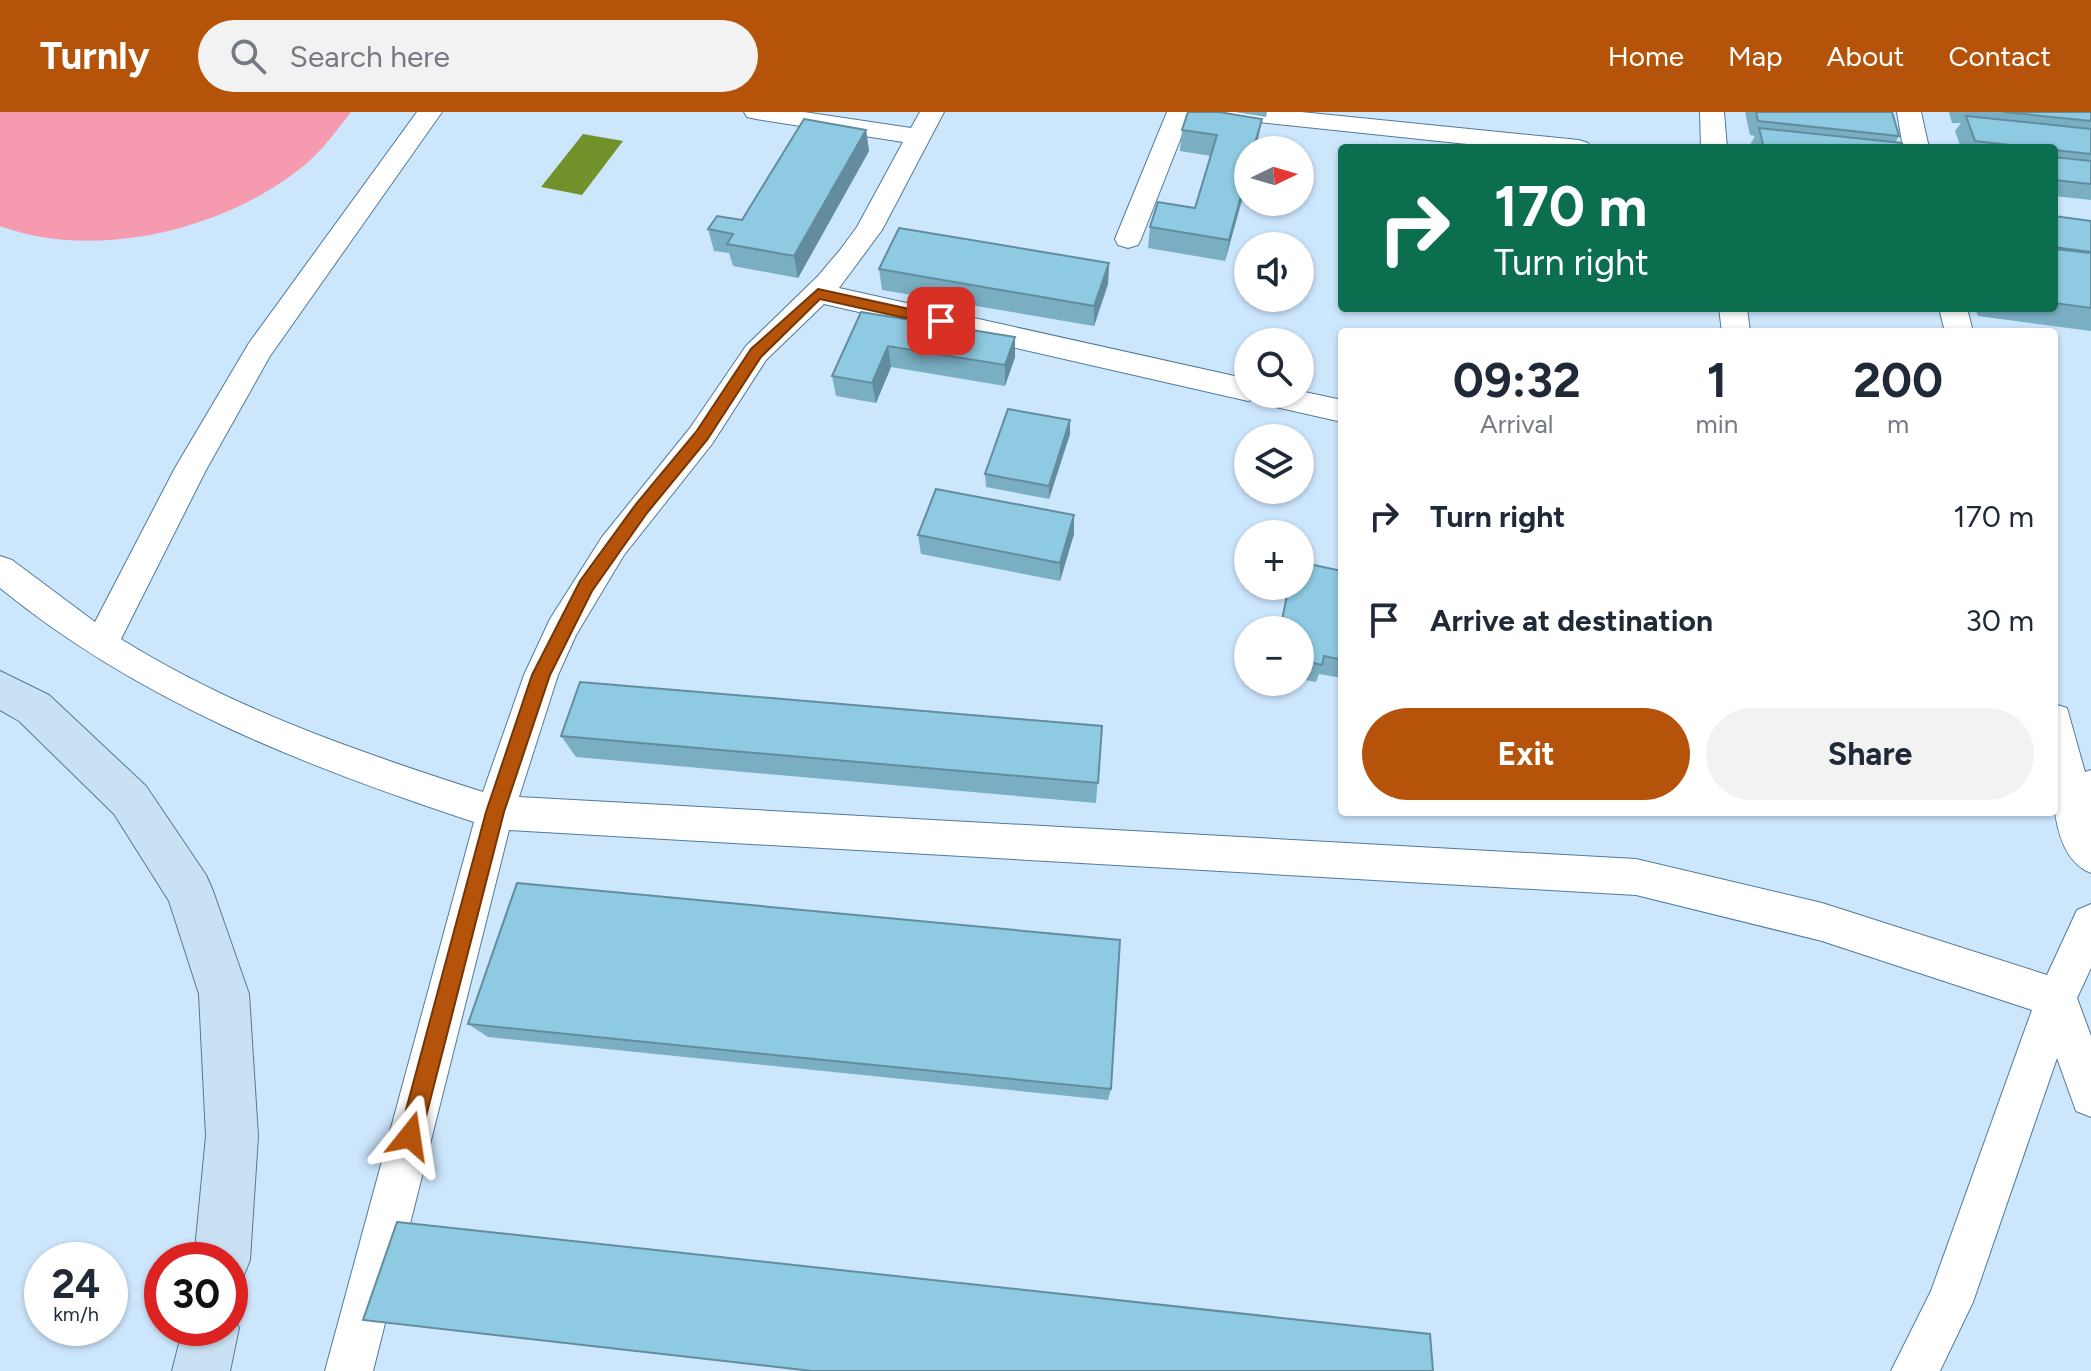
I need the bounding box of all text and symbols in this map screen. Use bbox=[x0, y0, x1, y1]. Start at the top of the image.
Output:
search box bbox=[198, 20, 758, 92]
text: Turnly bbox=[40, 33, 150, 79]
icon: search bbox=[226, 34, 270, 78]
text: Search here bbox=[290, 38, 450, 75]
text: Home bbox=[1608, 39, 1684, 73]
text: Map bbox=[1728, 39, 1783, 73]
text: About bbox=[1827, 39, 1904, 73]
text: Contact bbox=[1948, 39, 2051, 73]
north arrow bbox=[1234, 136, 1314, 216]
map controls bbox=[1234, 136, 1314, 696]
text: 170 m bbox=[1494, 173, 1647, 240]
icon: right bbox=[1362, 176, 1466, 280]
button: sound bbox=[1234, 232, 1314, 312]
text: Turn right bbox=[1494, 241, 1649, 284]
pin bbox=[907, 287, 975, 355]
icon: arrive bbox=[919, 299, 963, 343]
button: search bbox=[1234, 328, 1314, 408]
text: 09:32 bbox=[1453, 351, 1581, 409]
text: 1 bbox=[1707, 351, 1727, 409]
text: 200 bbox=[1853, 351, 1943, 409]
text: Arrival bbox=[1480, 408, 1554, 440]
text: min bbox=[1696, 408, 1738, 440]
text: m bbox=[1887, 408, 1909, 440]
button: layers bbox=[1234, 424, 1314, 504]
icon: right bbox=[1362, 494, 1406, 538]
text: Turn right bbox=[1430, 498, 1565, 535]
text: 170 m bbox=[1953, 498, 2034, 535]
button: + bbox=[1234, 520, 1314, 600]
icon: arrive bbox=[1362, 598, 1406, 642]
text: Arrive at destination bbox=[1430, 602, 1713, 639]
text: 30 m bbox=[1966, 602, 2034, 639]
button: − bbox=[1234, 616, 1314, 696]
button: Exit bbox=[1362, 708, 1690, 800]
button: Share bbox=[1706, 708, 2034, 800]
position arrow bbox=[368, 1094, 452, 1178]
speed limit sign: 30 bbox=[144, 1242, 248, 1346]
text: 24 bbox=[52, 1260, 100, 1308]
text: km/h bbox=[53, 1302, 99, 1326]

